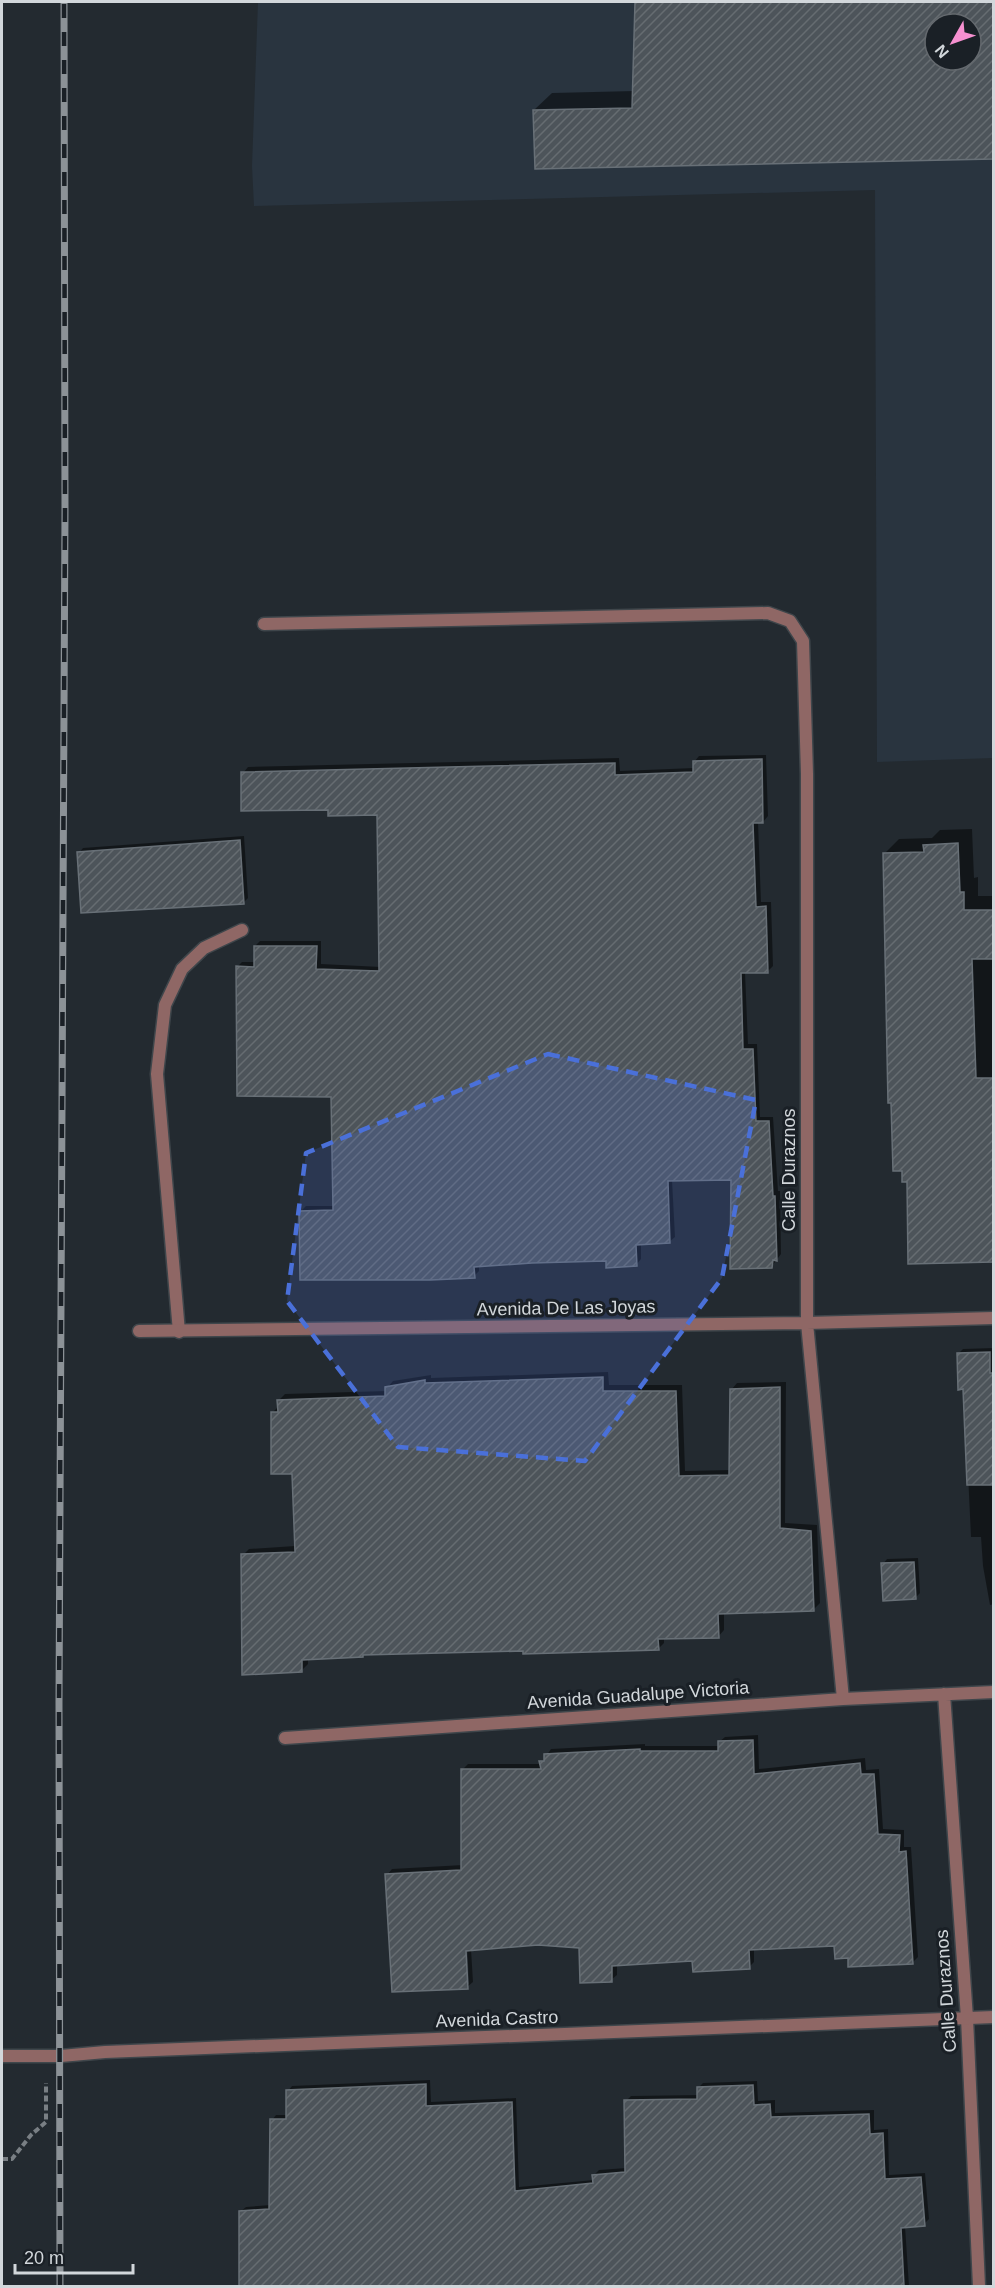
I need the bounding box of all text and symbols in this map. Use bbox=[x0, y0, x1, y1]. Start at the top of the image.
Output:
north arrow bbox=[923, 12, 983, 72]
text: N bbox=[932, 41, 952, 61]
street label: Calle Duraznos bbox=[779, 1108, 799, 1232]
street label: Avenida De Las Joyas bbox=[476, 1296, 656, 1320]
street label: Avenida Guadalupe Victoria bbox=[526, 1677, 751, 1713]
street label: Calle Duraznos bbox=[932, 1929, 960, 2053]
street label: Avenida Castro bbox=[435, 2007, 559, 2031]
scale bar bbox=[15, 2237, 134, 2275]
text: 20 m bbox=[24, 2248, 64, 2268]

